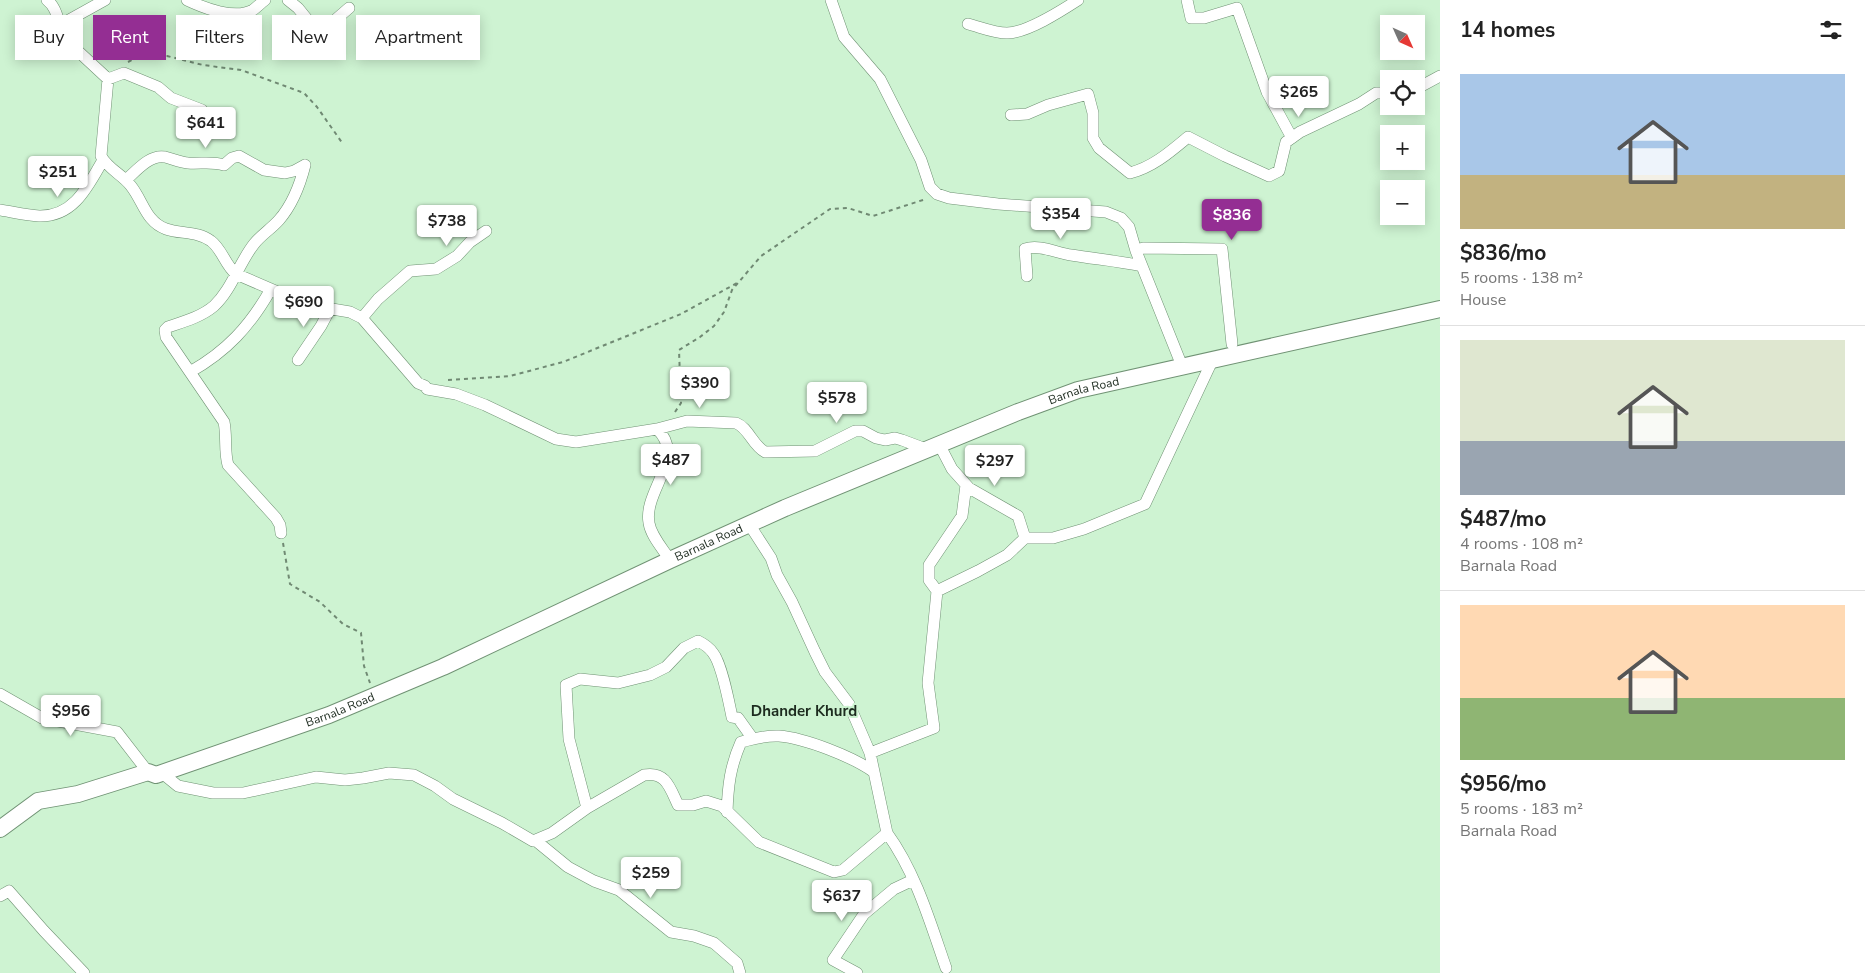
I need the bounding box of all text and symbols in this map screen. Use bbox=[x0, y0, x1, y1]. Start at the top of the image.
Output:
chip: Buy bbox=[15, 15, 83, 60]
chip: Rent bbox=[93, 15, 166, 60]
chip: Filters bbox=[176, 15, 262, 60]
chip: New bbox=[272, 15, 346, 60]
chip: Apartment bbox=[356, 15, 480, 60]
north arrow bbox=[1380, 15, 1425, 60]
map controls bbox=[1380, 15, 1425, 225]
text: 14 homes bbox=[1460, 16, 1555, 44]
icon: filters bbox=[1817, 16, 1845, 44]
button: locate bbox=[1380, 70, 1425, 115]
pin: $265 bbox=[1269, 76, 1329, 118]
text: $265 bbox=[1280, 81, 1318, 103]
pin: $641 bbox=[176, 106, 236, 149]
icon: home bbox=[1608, 107, 1698, 197]
text: $641 bbox=[187, 112, 225, 134]
button: + bbox=[1380, 125, 1425, 170]
pin: $251 bbox=[28, 156, 88, 198]
text: $251 bbox=[39, 161, 77, 183]
button: − bbox=[1380, 180, 1425, 225]
pin: $354 bbox=[1031, 198, 1091, 240]
pin: $836 bbox=[1202, 198, 1262, 241]
text: $354 bbox=[1042, 203, 1080, 225]
pin: $738 bbox=[417, 204, 477, 247]
text: $836 bbox=[1213, 204, 1251, 226]
text: $738 bbox=[428, 210, 466, 232]
text: $836/mo bbox=[1460, 239, 1546, 267]
text: 5 rooms · 138 m² bbox=[1460, 267, 1583, 289]
pin: $690 bbox=[274, 286, 334, 328]
text: House bbox=[1460, 289, 1506, 311]
text: $690 bbox=[285, 291, 323, 313]
pin: $390 bbox=[670, 366, 730, 409]
text: $390 bbox=[681, 372, 719, 394]
icon: home bbox=[1608, 372, 1698, 462]
street label: Barnala Road bbox=[1046, 373, 1121, 408]
pin: $578 bbox=[807, 382, 867, 424]
text: $578 bbox=[818, 387, 856, 409]
pin: $487 bbox=[641, 444, 701, 486]
pin: $297 bbox=[965, 444, 1025, 487]
text: $487 bbox=[652, 449, 690, 471]
text: $297 bbox=[976, 450, 1014, 472]
text: $487/mo bbox=[1460, 505, 1546, 533]
street label: Barnala Road bbox=[672, 520, 745, 565]
text: 4 rooms · 108 m² bbox=[1460, 533, 1583, 555]
text: Barnala Road bbox=[1460, 555, 1557, 577]
icon: home bbox=[1608, 637, 1698, 727]
street label: Barnala Road bbox=[303, 689, 377, 731]
pin: $956 bbox=[41, 694, 101, 737]
text: $956 bbox=[52, 700, 90, 722]
district label: Dhander Khurd bbox=[751, 701, 857, 721]
text: $956/mo bbox=[1460, 770, 1546, 798]
text: 5 rooms · 183 m² bbox=[1460, 798, 1583, 820]
text: Barnala Road bbox=[1460, 820, 1557, 842]
pin: $259 bbox=[621, 856, 681, 899]
text: $259 bbox=[632, 862, 670, 884]
pin: $637 bbox=[812, 880, 872, 922]
text: $637 bbox=[823, 885, 861, 907]

